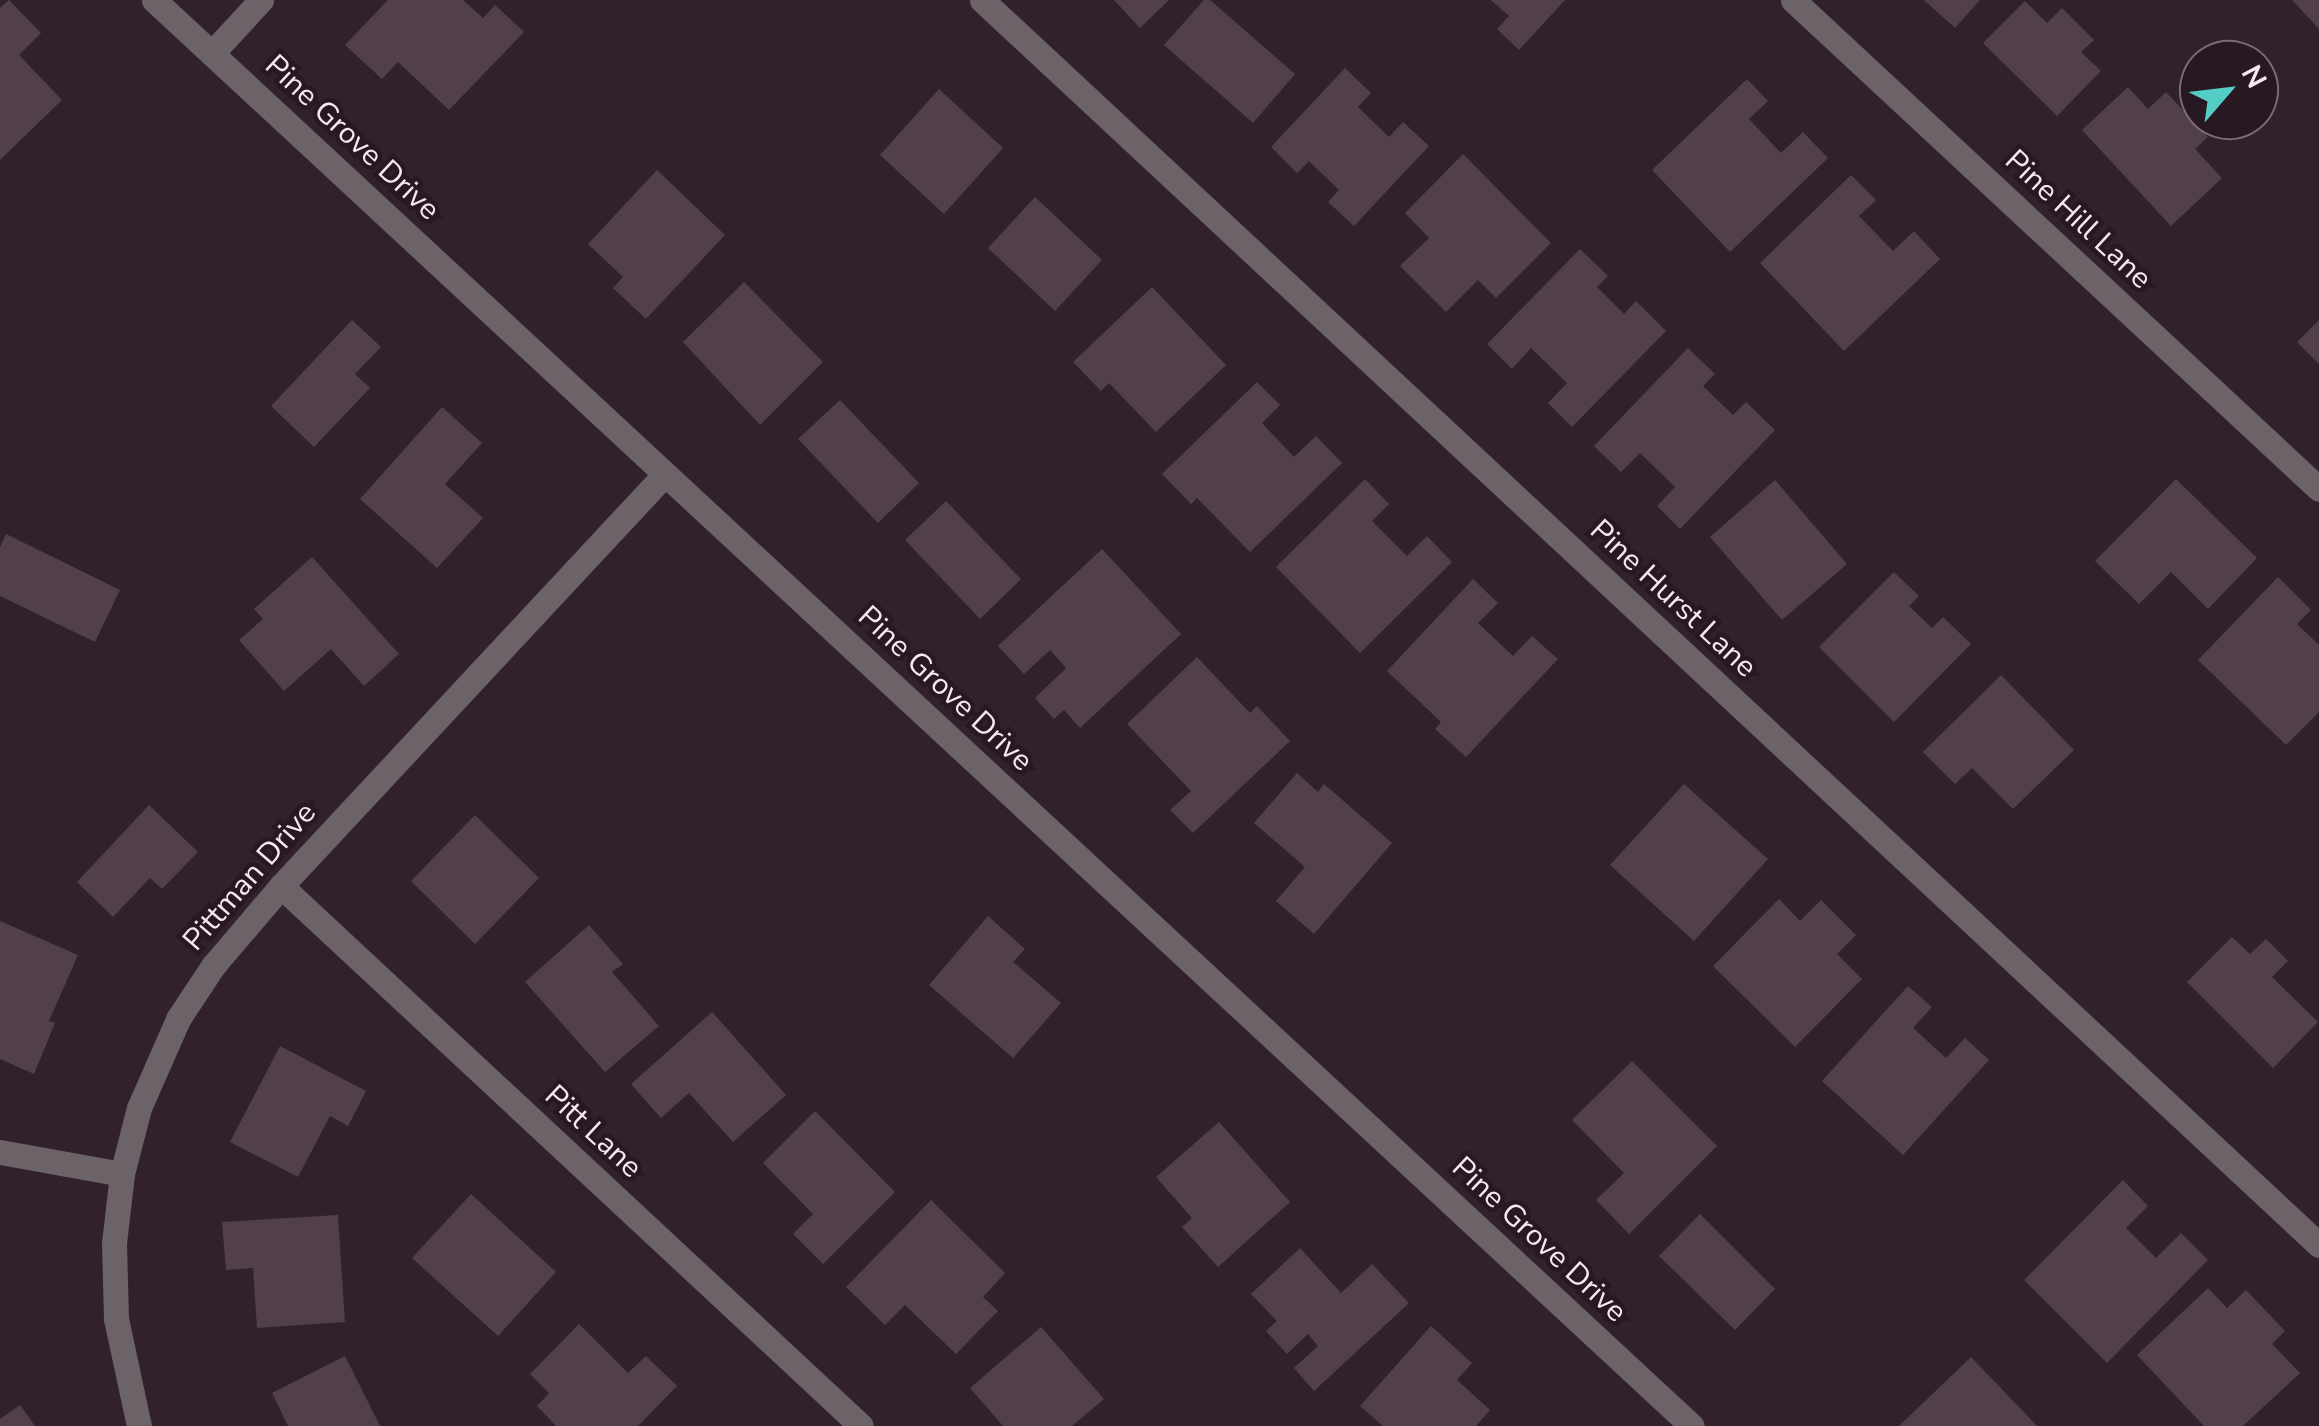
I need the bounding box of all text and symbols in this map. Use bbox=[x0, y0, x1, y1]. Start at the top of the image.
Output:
north arrow bbox=[2179, 40, 2279, 140]
street label: Pine Grove Drive bbox=[257, 48, 447, 228]
text: N bbox=[2232, 59, 2275, 95]
street label: Pine Hill Lane bbox=[1997, 143, 2159, 297]
street label: Pine Hurst Lane bbox=[1582, 513, 1764, 685]
street label: Pine Grove Drive bbox=[850, 599, 1040, 779]
street label: Pittman Drive bbox=[176, 796, 324, 958]
street label: Pitt Lane bbox=[537, 1078, 649, 1186]
street label: Pine Grove Drive bbox=[1444, 1150, 1634, 1330]

